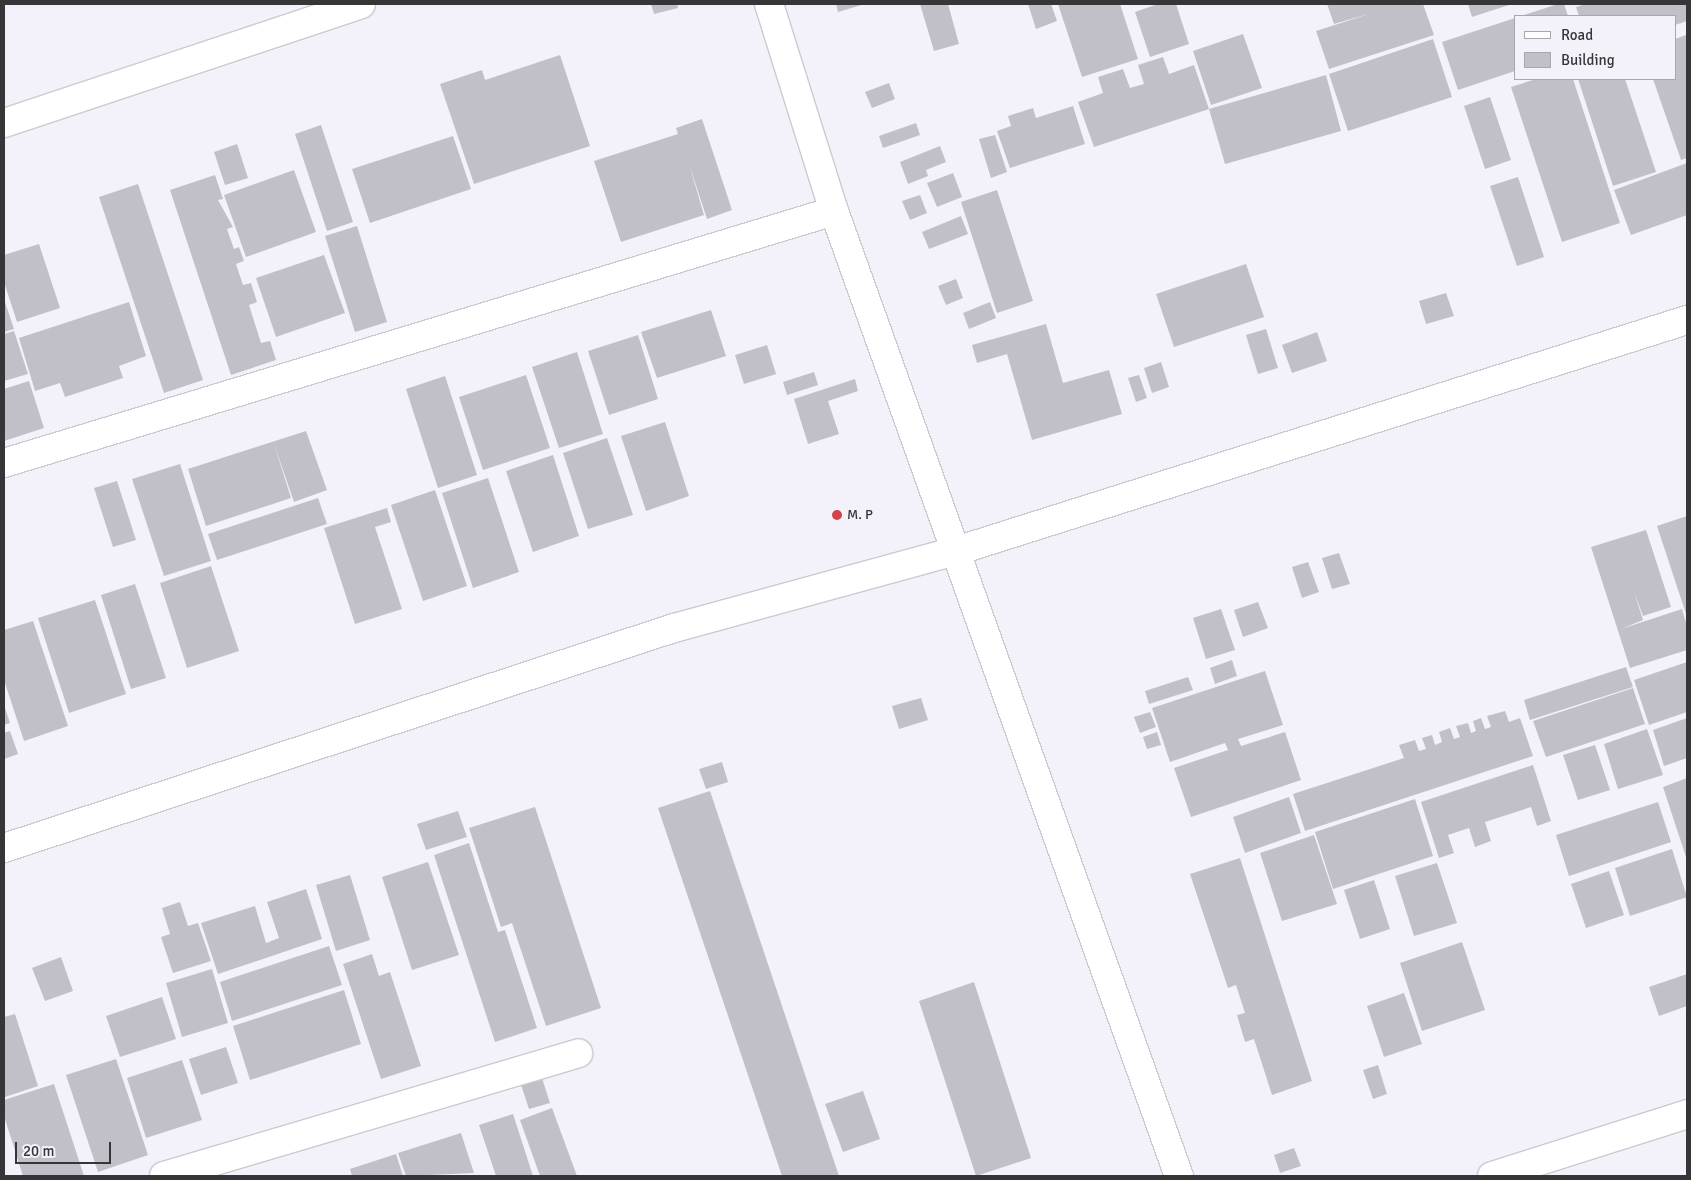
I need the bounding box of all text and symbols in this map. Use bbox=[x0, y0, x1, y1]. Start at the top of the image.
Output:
legend bbox=[1514, 15, 1676, 80]
text: Road bbox=[1561, 26, 1593, 44]
text: Building bbox=[1561, 51, 1615, 69]
place label: M. P bbox=[847, 507, 873, 523]
marker: M. P bbox=[831, 509, 843, 521]
scale bar bbox=[18, 1132, 114, 1164]
text: 20 m bbox=[23, 1142, 54, 1160]

